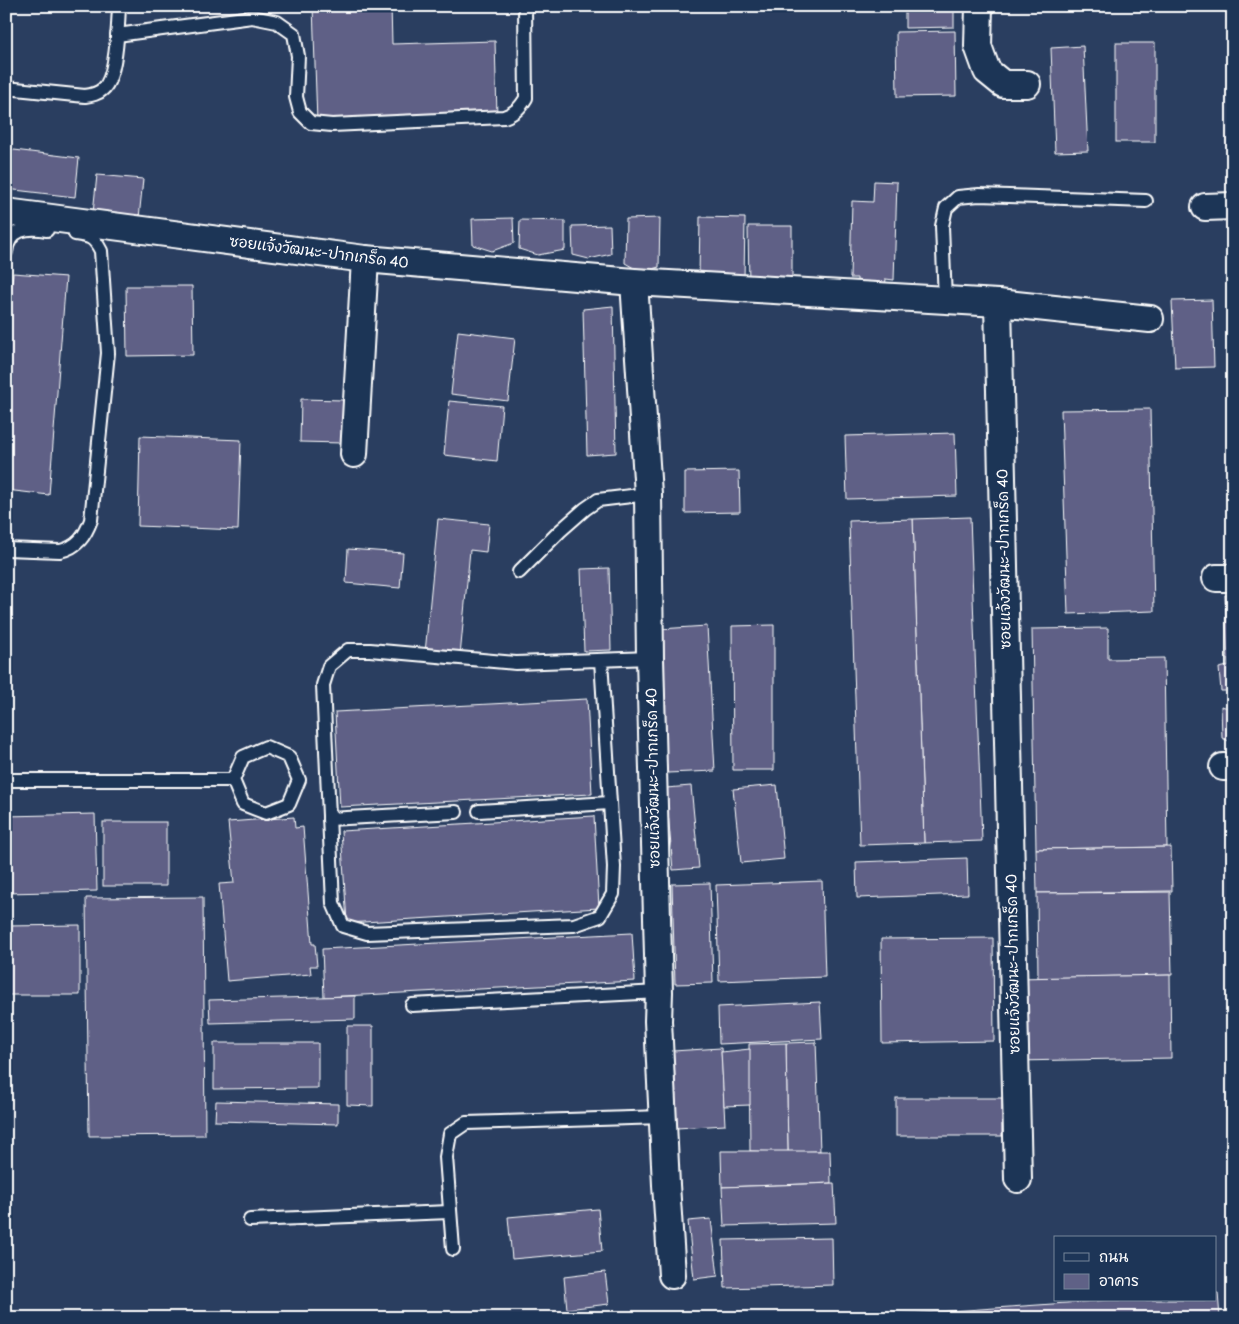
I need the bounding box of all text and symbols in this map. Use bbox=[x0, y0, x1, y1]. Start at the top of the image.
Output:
street label: ซอยแจ้งวัฒนะ-ปากเกร็ด 40 bbox=[228, 231, 410, 273]
street label: ซอยแจ้งวัฒนะ-ปากเกร็ด 40 bbox=[992, 469, 1016, 649]
street label: ซอยแจ้งวัฒนะ-ปากเกร็ด 40 bbox=[641, 688, 665, 868]
street label: ซอยแจ้งวัฒนะ-ปากเกร็ด 40 bbox=[1001, 874, 1025, 1054]
legend bbox=[1054, 1236, 1216, 1302]
text: ถนน bbox=[1099, 1248, 1128, 1267]
text: อาคาร bbox=[1099, 1272, 1139, 1291]

